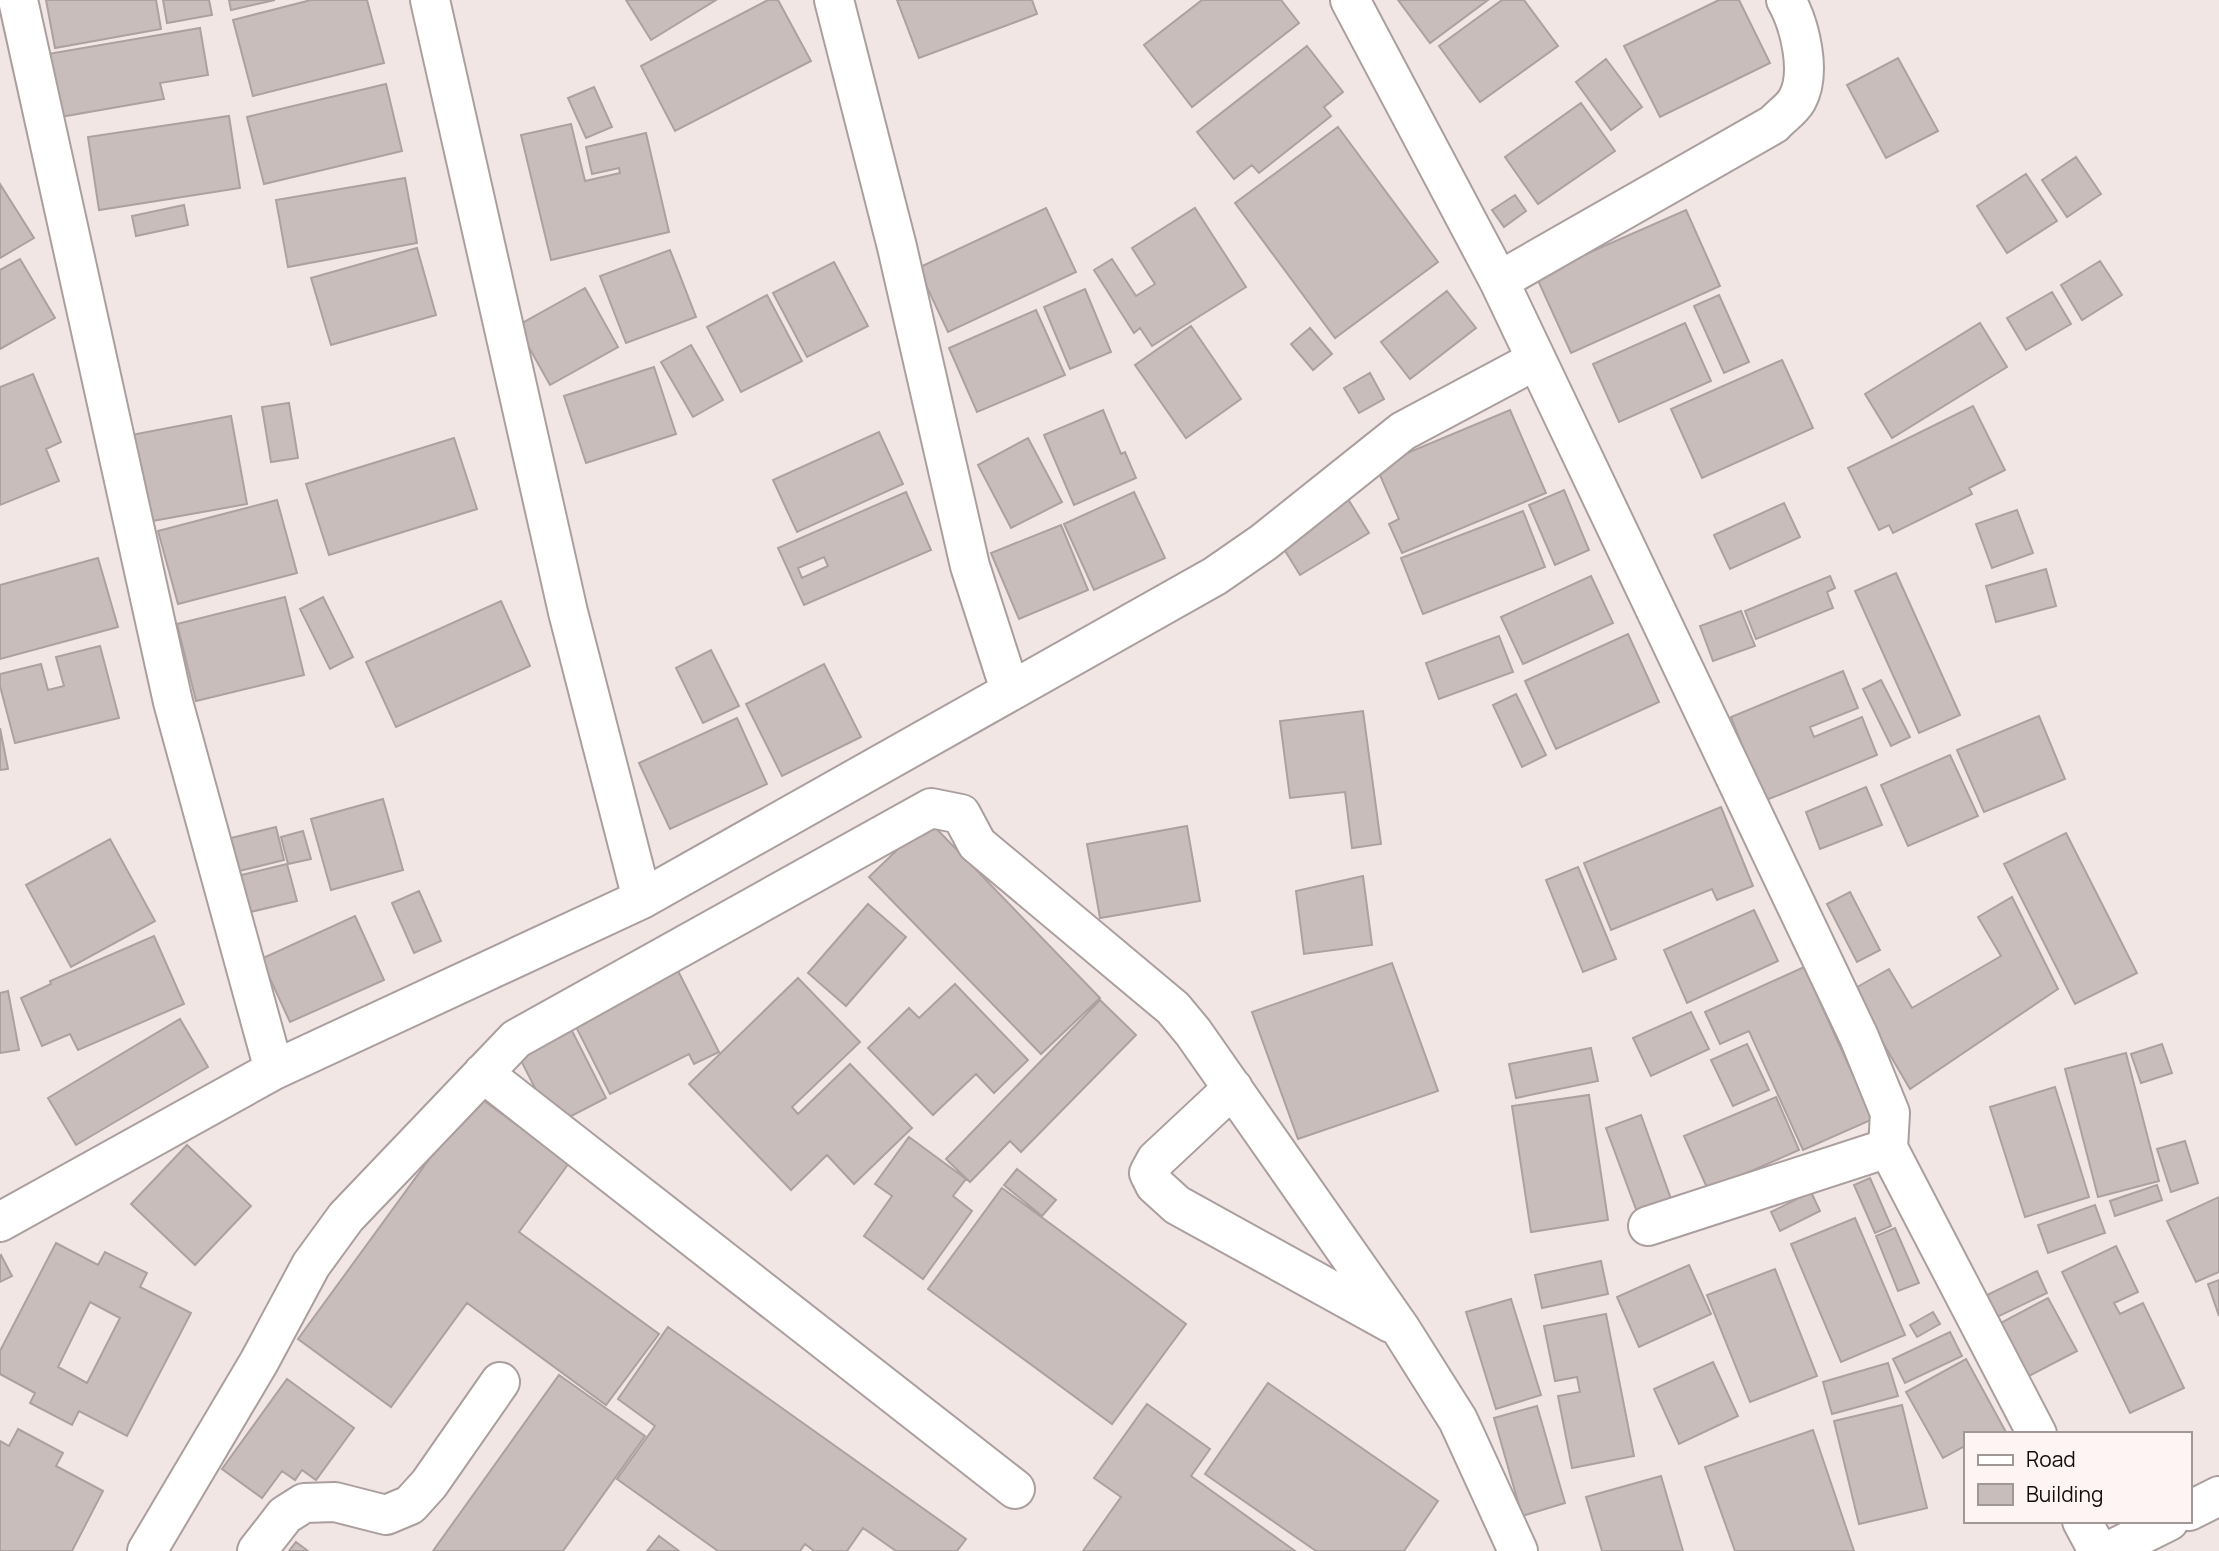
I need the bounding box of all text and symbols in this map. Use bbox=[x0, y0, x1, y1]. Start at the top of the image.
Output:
legend bbox=[1964, 1432, 2191, 1523]
text: Road bbox=[2026, 1445, 2076, 1473]
text: Building bbox=[2026, 1480, 2103, 1508]

